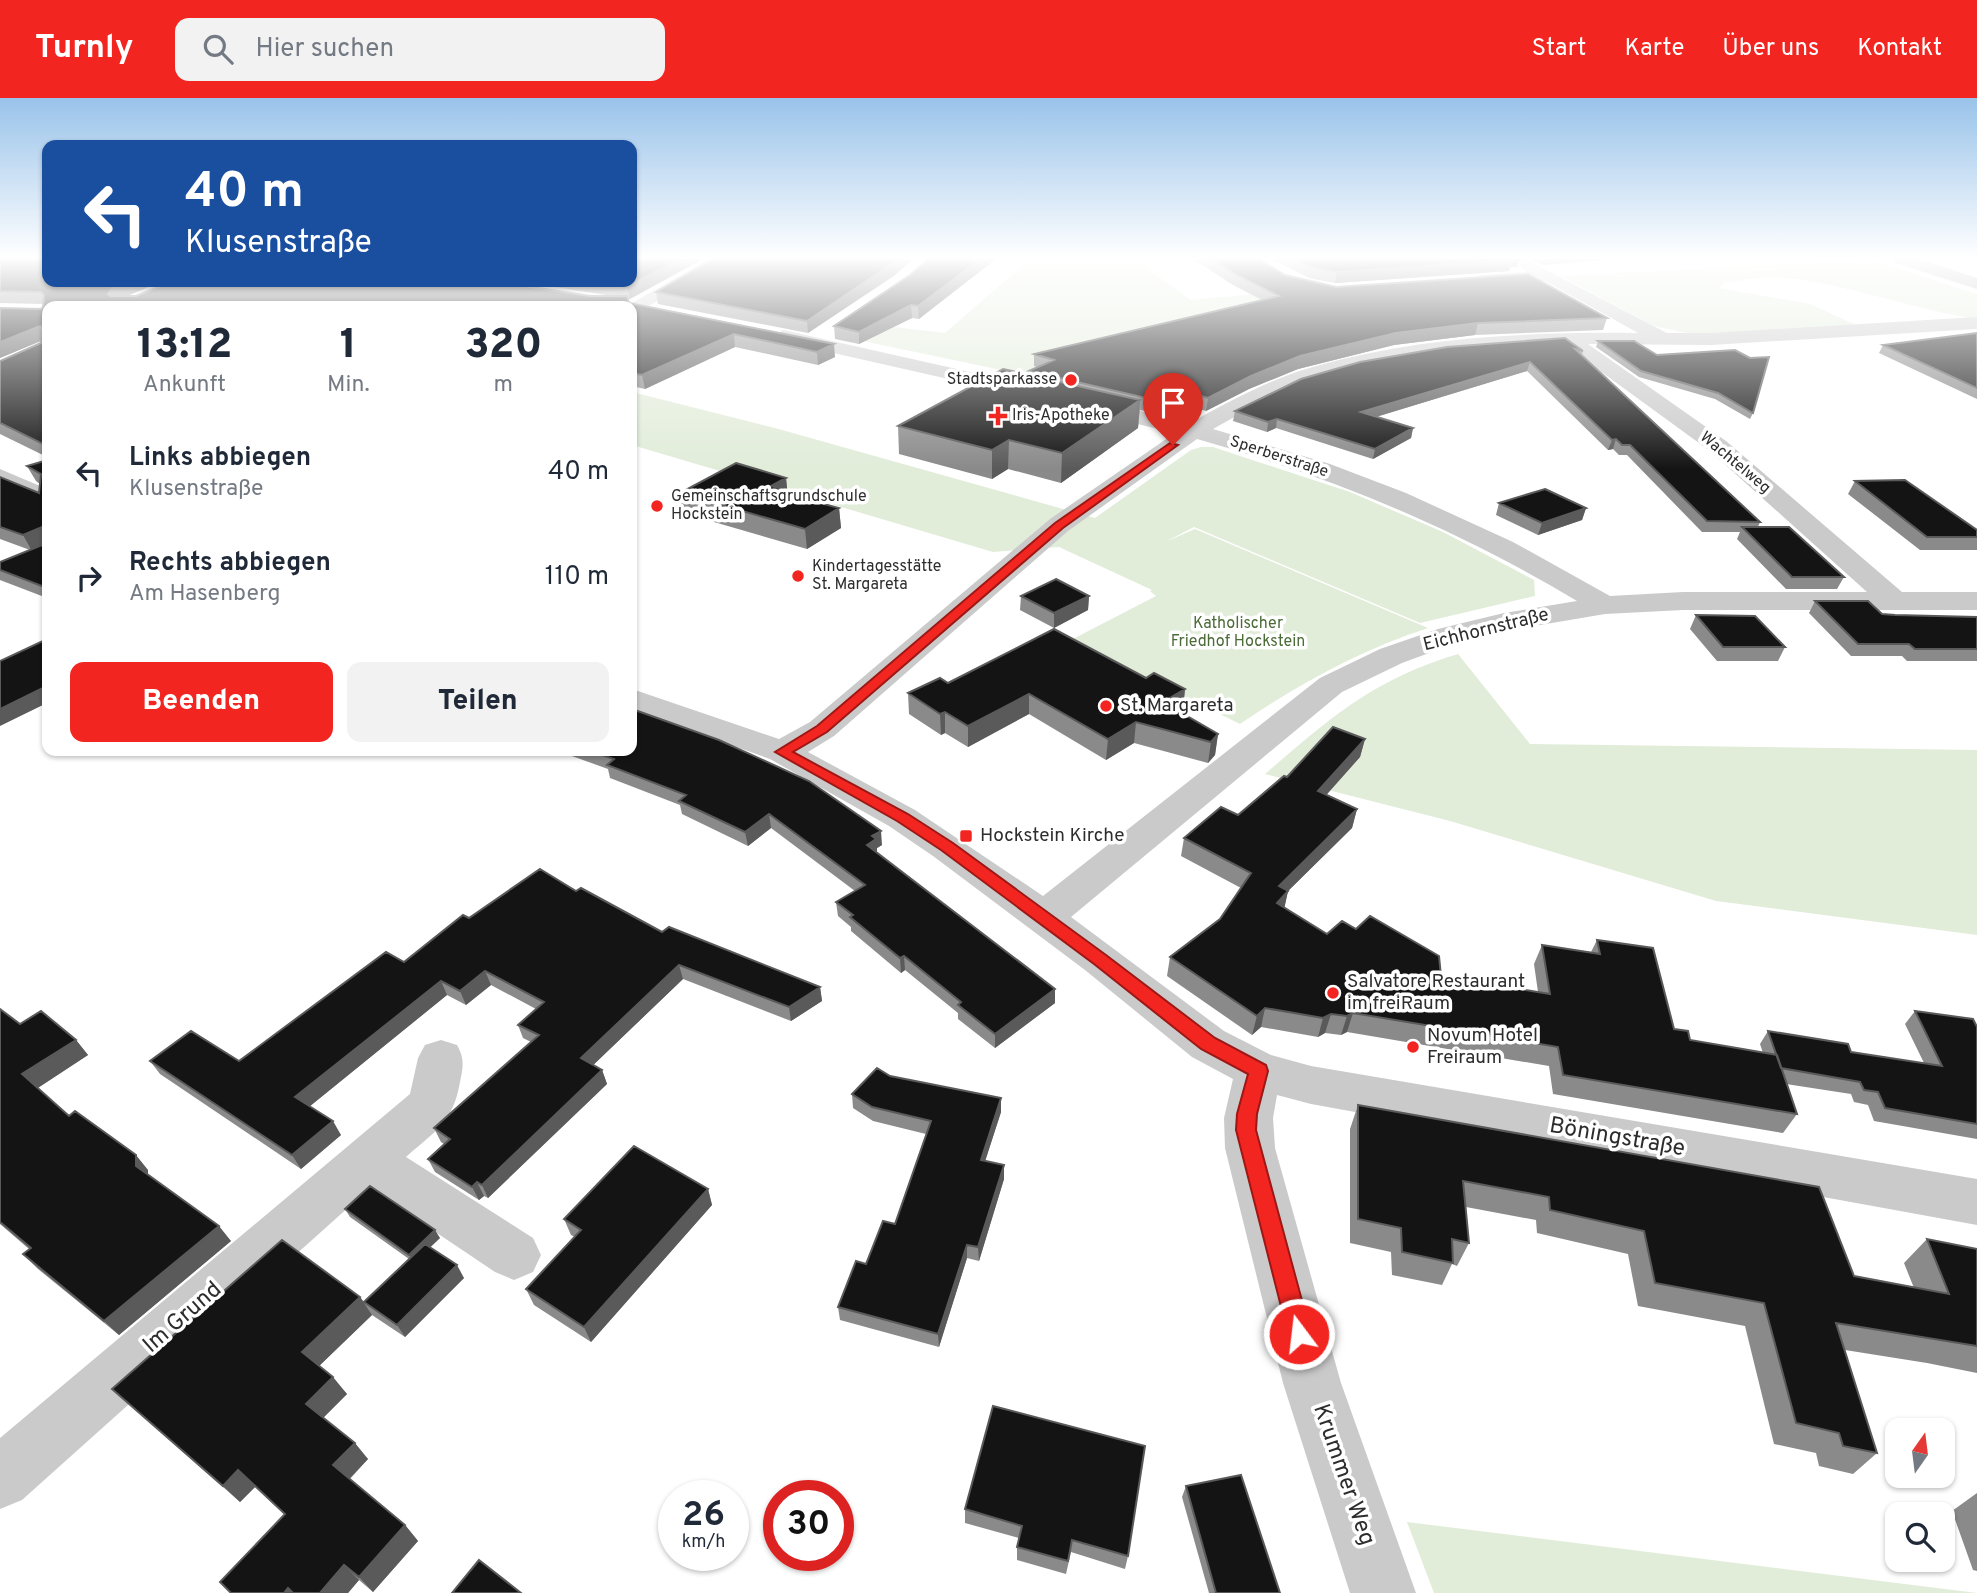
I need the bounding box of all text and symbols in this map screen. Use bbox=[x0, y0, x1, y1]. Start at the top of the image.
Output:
search box bbox=[175, 18, 665, 81]
text: Turnly bbox=[35, 28, 133, 70]
icon: search bbox=[199, 30, 237, 68]
text: Hier suchen bbox=[255, 33, 394, 66]
text: Start bbox=[1532, 34, 1586, 64]
text: Karte bbox=[1624, 34, 1684, 64]
text: Über uns bbox=[1722, 34, 1819, 64]
text: Kontakt bbox=[1857, 34, 1942, 64]
text: 40 m bbox=[185, 163, 304, 225]
icon: left bbox=[70, 168, 161, 259]
text: Klusenstraße bbox=[185, 224, 372, 264]
text: 13:12 bbox=[137, 320, 232, 373]
text: 1 bbox=[340, 320, 357, 373]
text: 320 bbox=[464, 320, 542, 373]
place label: Stadtsparkasse bbox=[947, 370, 1057, 390]
text: Ankunft bbox=[143, 371, 226, 400]
text: Min. bbox=[327, 371, 370, 400]
text: m bbox=[494, 371, 513, 400]
marker: Stadtsparkasse bbox=[1063, 372, 1079, 388]
pin bbox=[1143, 373, 1203, 445]
icon: arrive bbox=[1154, 384, 1192, 422]
place label: Iris-Apotheke bbox=[1012, 406, 1110, 426]
marker: Iris-Apotheke bbox=[990, 408, 1006, 424]
street label: Wachtelweg bbox=[1696, 428, 1774, 498]
street label: Sperberstraße bbox=[1227, 432, 1331, 482]
text: Links abbiegen bbox=[129, 442, 311, 475]
icon: left bbox=[70, 454, 108, 492]
text: 40 m bbox=[548, 456, 609, 489]
text: Klusenstraße bbox=[129, 475, 263, 504]
place label: Gemeinschaftsgrundschule Hockstein bbox=[671, 487, 867, 525]
marker: Gemeinschaftsgrundschule Hockstein bbox=[649, 498, 665, 514]
text: Rechts abbiegen bbox=[129, 547, 331, 580]
place label: Kindertagesstätte St. Margareta bbox=[812, 557, 941, 595]
icon: right bbox=[70, 559, 108, 597]
text: 110 m bbox=[545, 561, 609, 594]
marker: Kindertagesstätte St. Margareta bbox=[790, 568, 806, 584]
text: Am Hasenberg bbox=[129, 580, 280, 609]
street label: Eichhornstraße bbox=[1421, 603, 1551, 657]
park label: Katholischer Friedhof Hockstein bbox=[1171, 614, 1305, 652]
button: Beenden bbox=[70, 662, 333, 742]
button: Teilen bbox=[347, 662, 609, 742]
place label: St. Margareta bbox=[1120, 694, 1234, 718]
marker: St. Margareta bbox=[1098, 698, 1114, 714]
place label: Hockstein Kirche bbox=[980, 824, 1124, 848]
marker: Hockstein Kirche bbox=[958, 828, 974, 844]
place label: Salvatore Restaurant im freiRaum bbox=[1347, 970, 1525, 1016]
marker: Salvatore Restaurant im freiRaum bbox=[1325, 985, 1341, 1001]
place label: Novum Hotel Freiraum bbox=[1427, 1024, 1538, 1070]
marker: Novum Hotel Freiraum bbox=[1405, 1039, 1421, 1055]
street label: Böningstraße bbox=[1547, 1112, 1687, 1164]
street label: Im Grund bbox=[138, 1276, 228, 1360]
position arrow bbox=[1262, 1297, 1336, 1371]
street label: Krummer Weg bbox=[1305, 1400, 1381, 1550]
north arrow bbox=[1885, 1418, 1955, 1488]
map controls bbox=[1885, 1418, 1955, 1572]
speed limit sign: 30 bbox=[763, 1480, 854, 1571]
text: 26 bbox=[682, 1494, 725, 1538]
button: search bbox=[1885, 1502, 1955, 1572]
text: km/h bbox=[682, 1531, 725, 1554]

